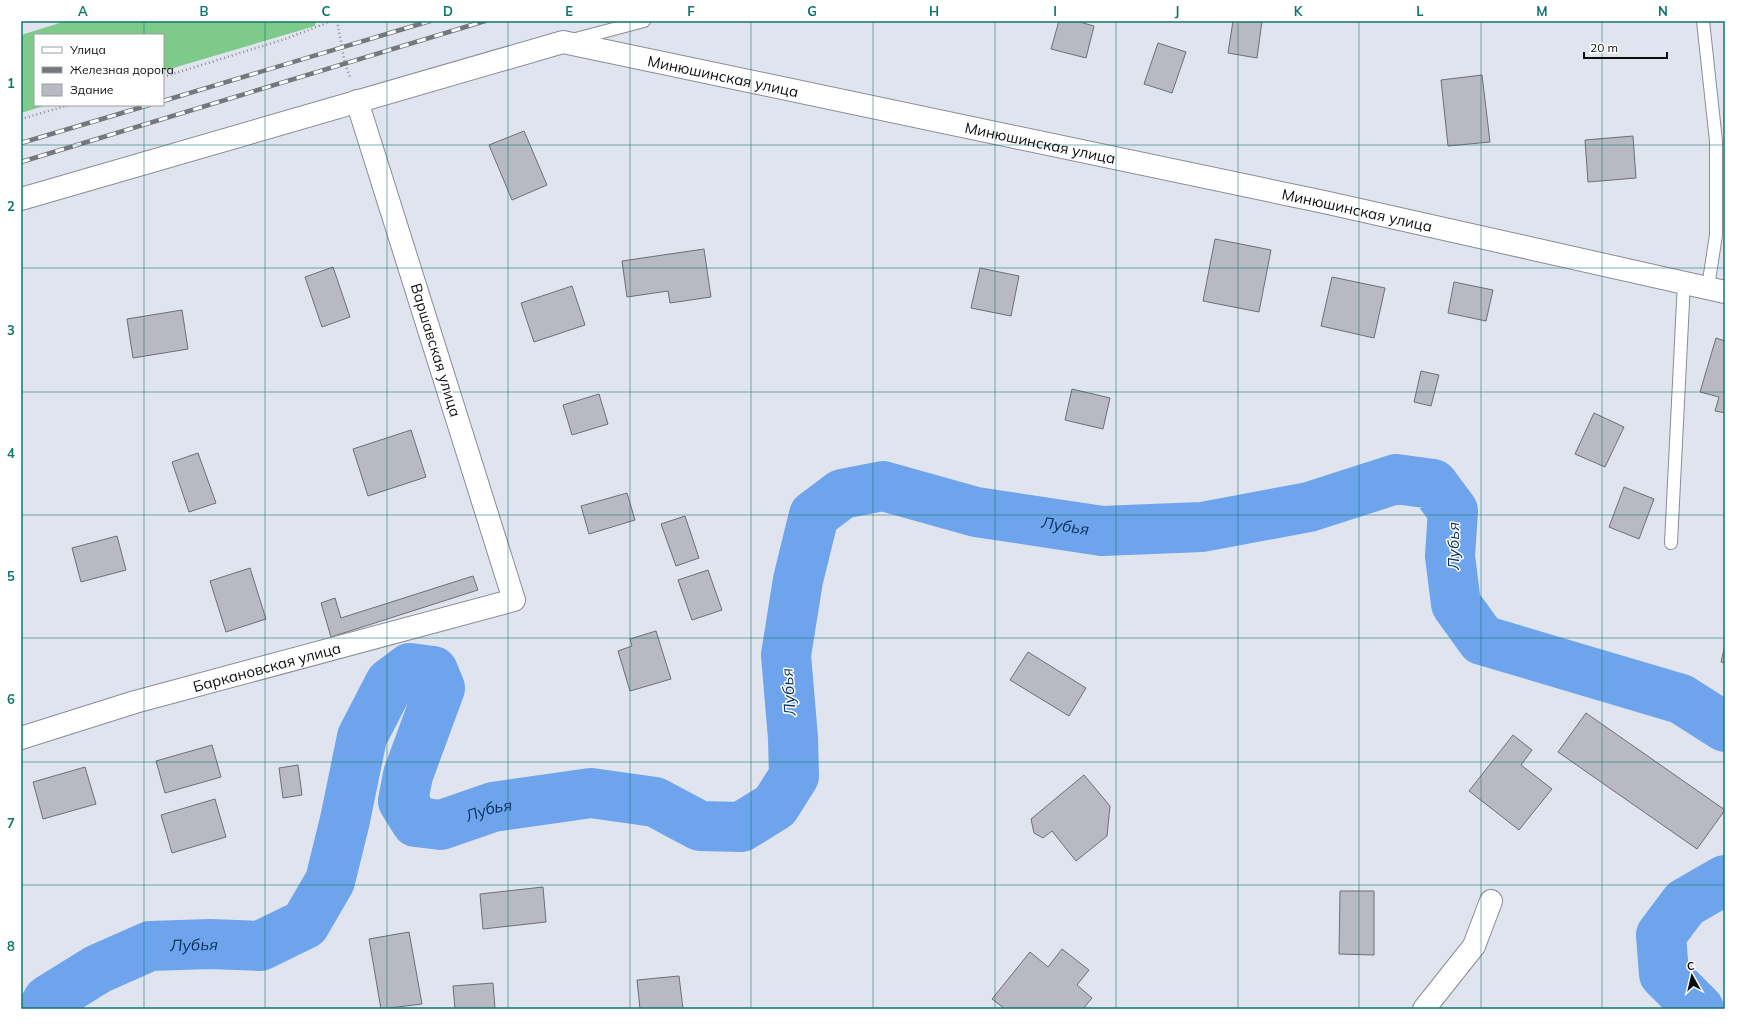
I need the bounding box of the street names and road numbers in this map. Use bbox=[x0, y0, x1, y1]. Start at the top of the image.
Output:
street label: Минюшинская улица bbox=[646, 51, 800, 101]
street label: Минюшинская улица bbox=[963, 117, 1117, 167]
street label: Минюшинская улица bbox=[1280, 184, 1434, 236]
street label: Варшавская улица bbox=[407, 281, 465, 419]
street label: Баркановская улица bbox=[191, 638, 343, 696]

